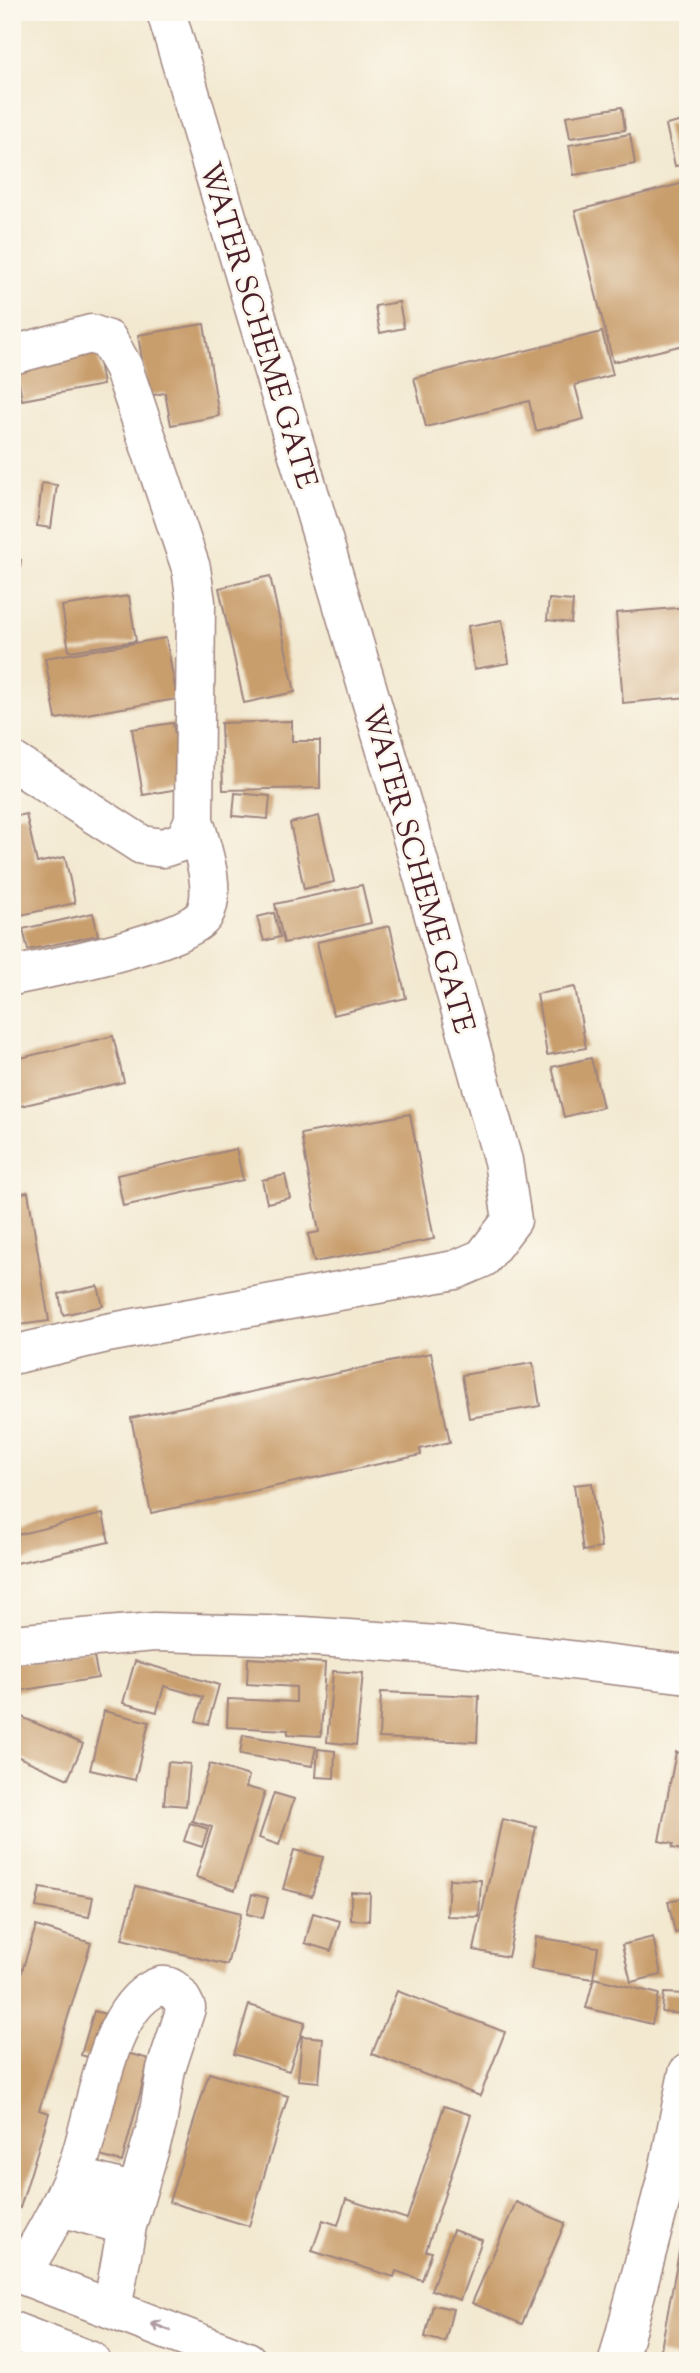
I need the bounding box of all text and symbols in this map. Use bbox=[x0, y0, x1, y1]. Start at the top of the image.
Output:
street label: WATER SCHEME GATE bbox=[186, 157, 327, 494]
street label: WATER SCHEME GATE bbox=[349, 701, 484, 1039]
one-way arrow bbox=[150, 2320, 172, 2333]

